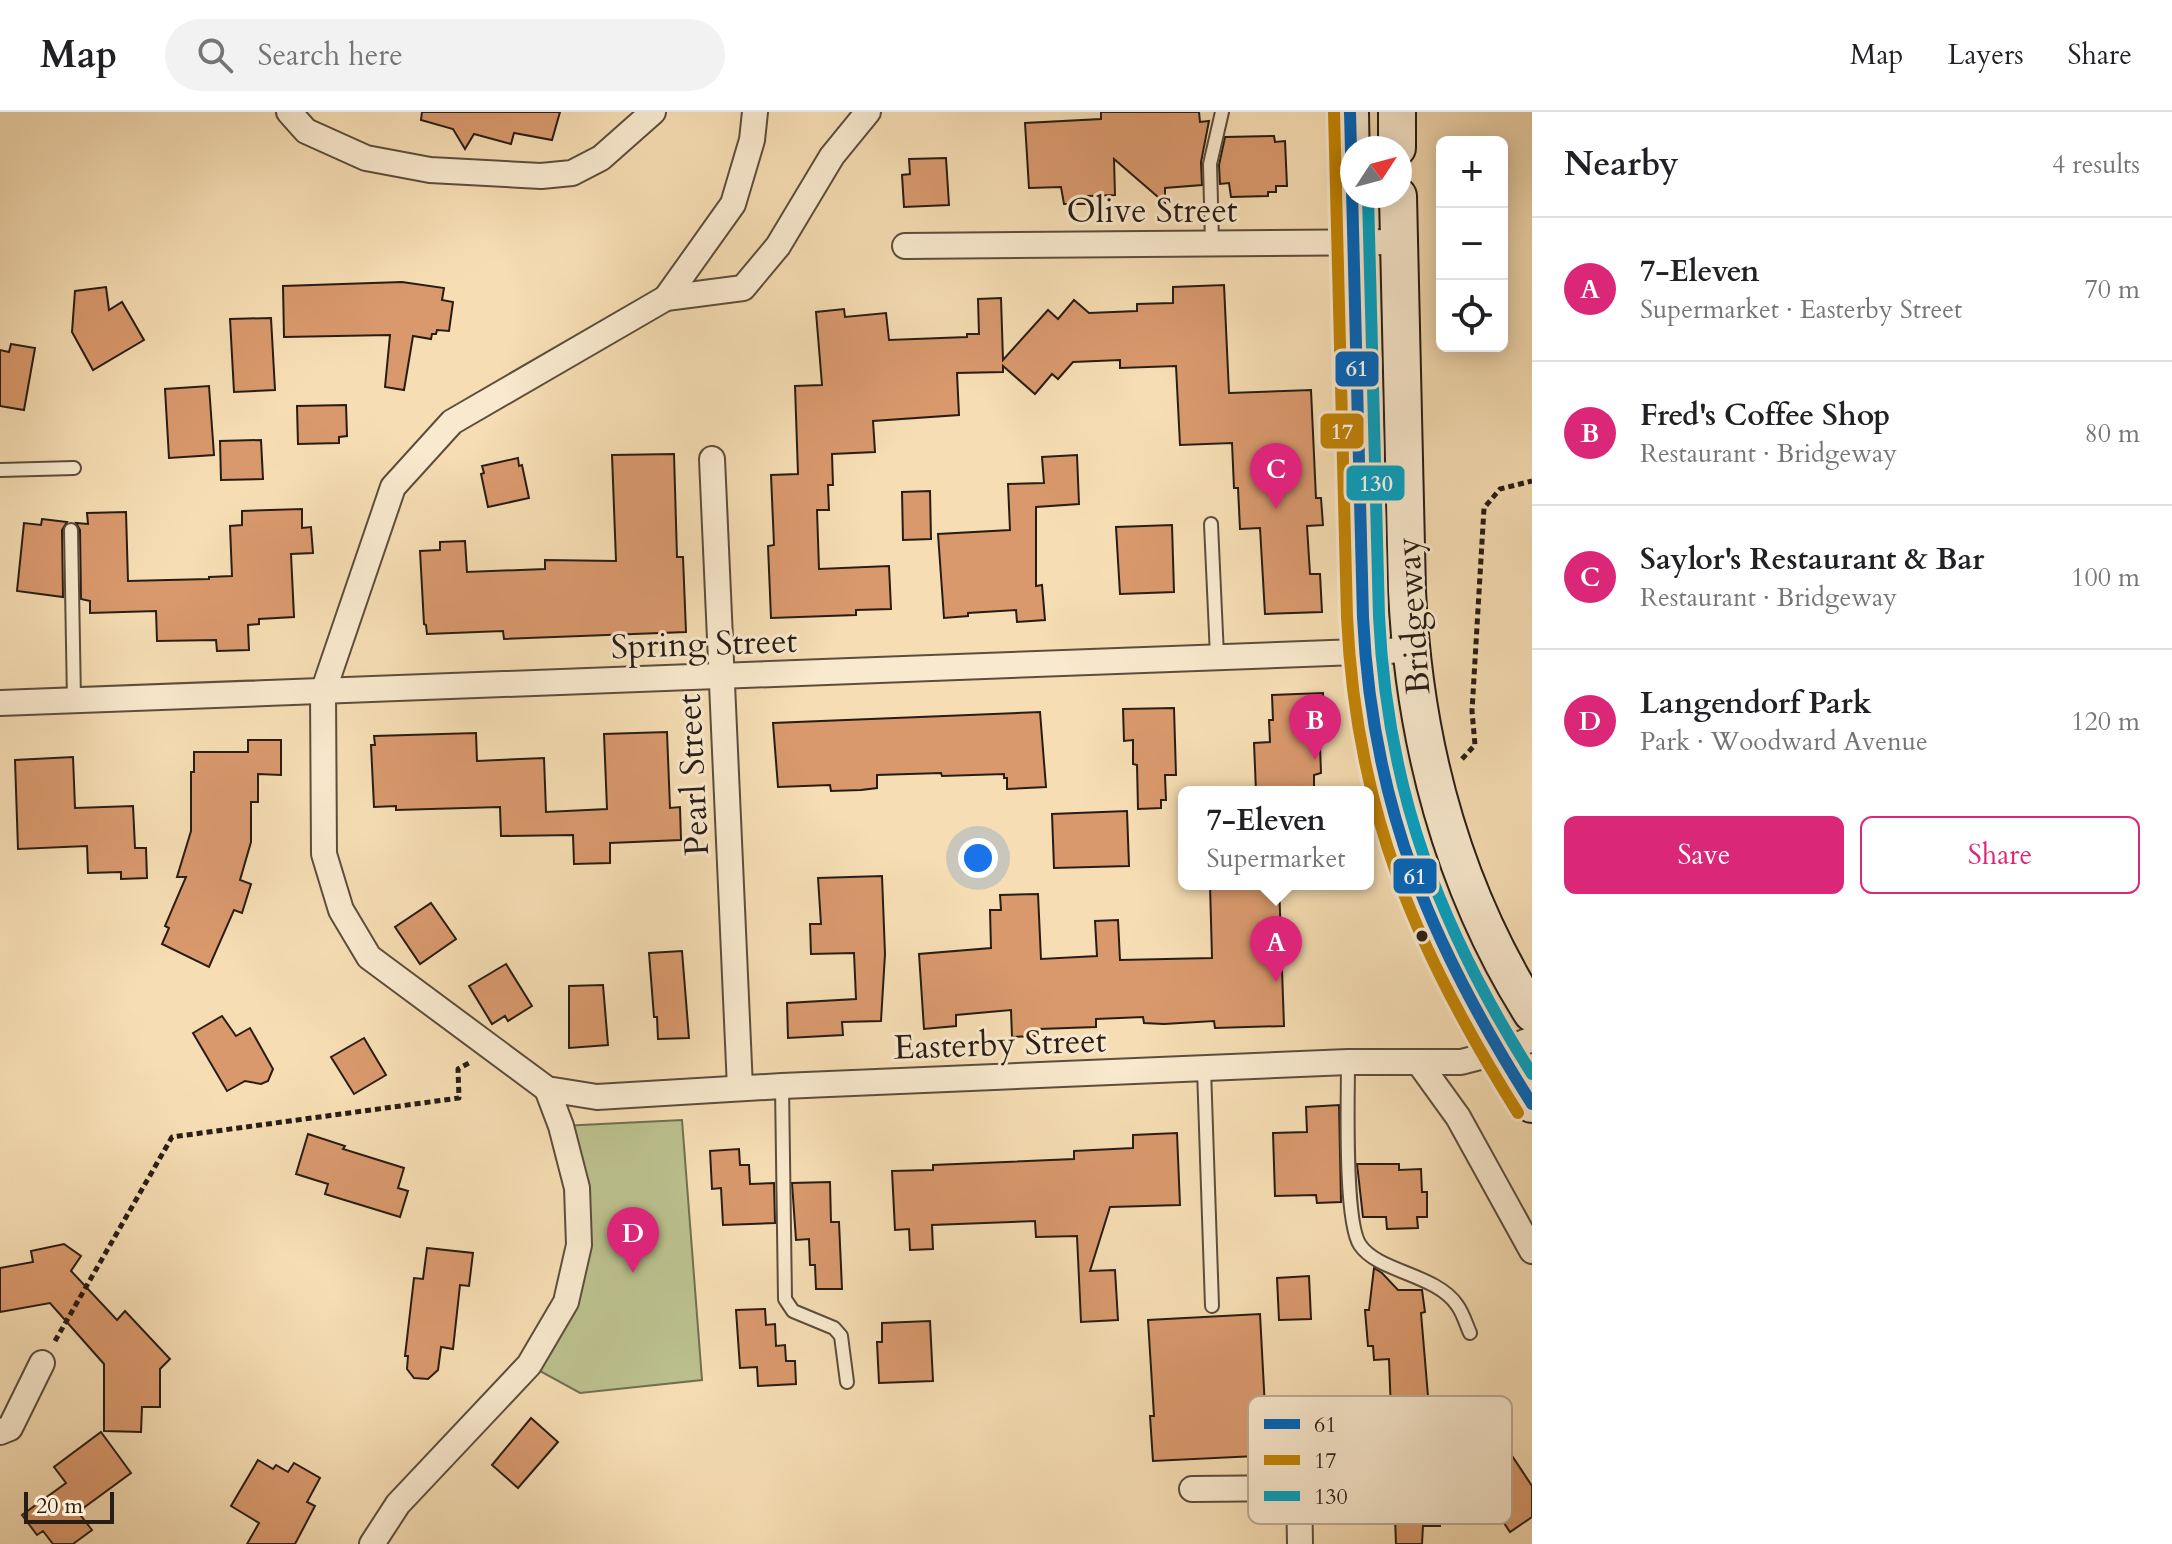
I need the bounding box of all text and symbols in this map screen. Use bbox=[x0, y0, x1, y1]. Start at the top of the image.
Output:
search box bbox=[165, 19, 725, 91]
text: Map bbox=[40, 29, 117, 81]
icon: search bbox=[193, 33, 237, 77]
text: Search here bbox=[257, 35, 403, 76]
text: Map bbox=[1850, 36, 1903, 74]
text: Layers bbox=[1947, 36, 2024, 74]
text: Share bbox=[2068, 36, 2132, 74]
north arrow bbox=[1340, 136, 1412, 208]
map controls bbox=[1436, 136, 1508, 352]
button: + bbox=[1436, 136, 1508, 208]
text: Nearby bbox=[1564, 141, 1679, 187]
text: 4 results bbox=[2052, 147, 2140, 182]
street label: Olive Street bbox=[1066, 188, 1238, 234]
button: − bbox=[1436, 208, 1508, 280]
text: 7-Eleven bbox=[1640, 251, 1759, 292]
text: A bbox=[1580, 272, 1600, 307]
text: 70 m bbox=[2084, 272, 2140, 307]
button: locate bbox=[1436, 280, 1508, 352]
text: Supermarket · Easterby Street bbox=[1640, 292, 1962, 327]
line badge: 61 bbox=[1334, 350, 1380, 388]
text: 61 bbox=[1346, 354, 1368, 384]
text: Fred's Coffee Shop bbox=[1640, 395, 1890, 436]
line badge: 17 bbox=[1319, 412, 1365, 450]
text: B bbox=[1581, 416, 1599, 451]
text: 80 m bbox=[2084, 416, 2140, 451]
text: 17 bbox=[1331, 417, 1353, 447]
text: Restaurant · Bridgeway bbox=[1640, 436, 1897, 471]
pin: C bbox=[1250, 443, 1302, 509]
line badge: 130 bbox=[1345, 464, 1406, 502]
text: 130 bbox=[1359, 469, 1393, 499]
street label: Bridgeway bbox=[1385, 536, 1441, 696]
text: Saylor's Restaurant & Bar bbox=[1640, 539, 1984, 580]
text: C bbox=[1580, 560, 1600, 595]
text: 100 m bbox=[2071, 560, 2140, 595]
text: Restaurant · Bridgeway bbox=[1640, 580, 1897, 615]
street label: Spring Street bbox=[610, 618, 798, 670]
text: Langendorf Park bbox=[1640, 683, 1872, 724]
street label: Pearl Street bbox=[666, 692, 720, 857]
pin: B bbox=[1289, 694, 1341, 760]
text: D bbox=[1579, 704, 1601, 739]
text: 120 m bbox=[2071, 704, 2140, 739]
text: Park · Woodward Avenue bbox=[1640, 724, 1928, 759]
popup bbox=[1178, 786, 1374, 890]
text: 7-Eleven bbox=[1206, 800, 1326, 841]
button: Save bbox=[1564, 816, 1844, 894]
button: Share bbox=[1860, 816, 2140, 894]
your location bbox=[958, 838, 998, 878]
text: Supermarket bbox=[1206, 841, 1346, 876]
line badge: 61 bbox=[1392, 857, 1438, 895]
text: 61 bbox=[1404, 862, 1426, 892]
pin: A bbox=[1250, 916, 1302, 982]
unlabelled marker bbox=[1414, 928, 1430, 944]
street label: Easterby Street bbox=[893, 1017, 1107, 1071]
pin: D bbox=[607, 1207, 659, 1273]
legend bbox=[1248, 1396, 1512, 1524]
text: 61 bbox=[1314, 1410, 1337, 1440]
text: 17 bbox=[1314, 1446, 1337, 1476]
text: 130 bbox=[1314, 1482, 1348, 1512]
scale bar bbox=[24, 1488, 114, 1524]
text: 20 m bbox=[36, 1491, 83, 1521]

